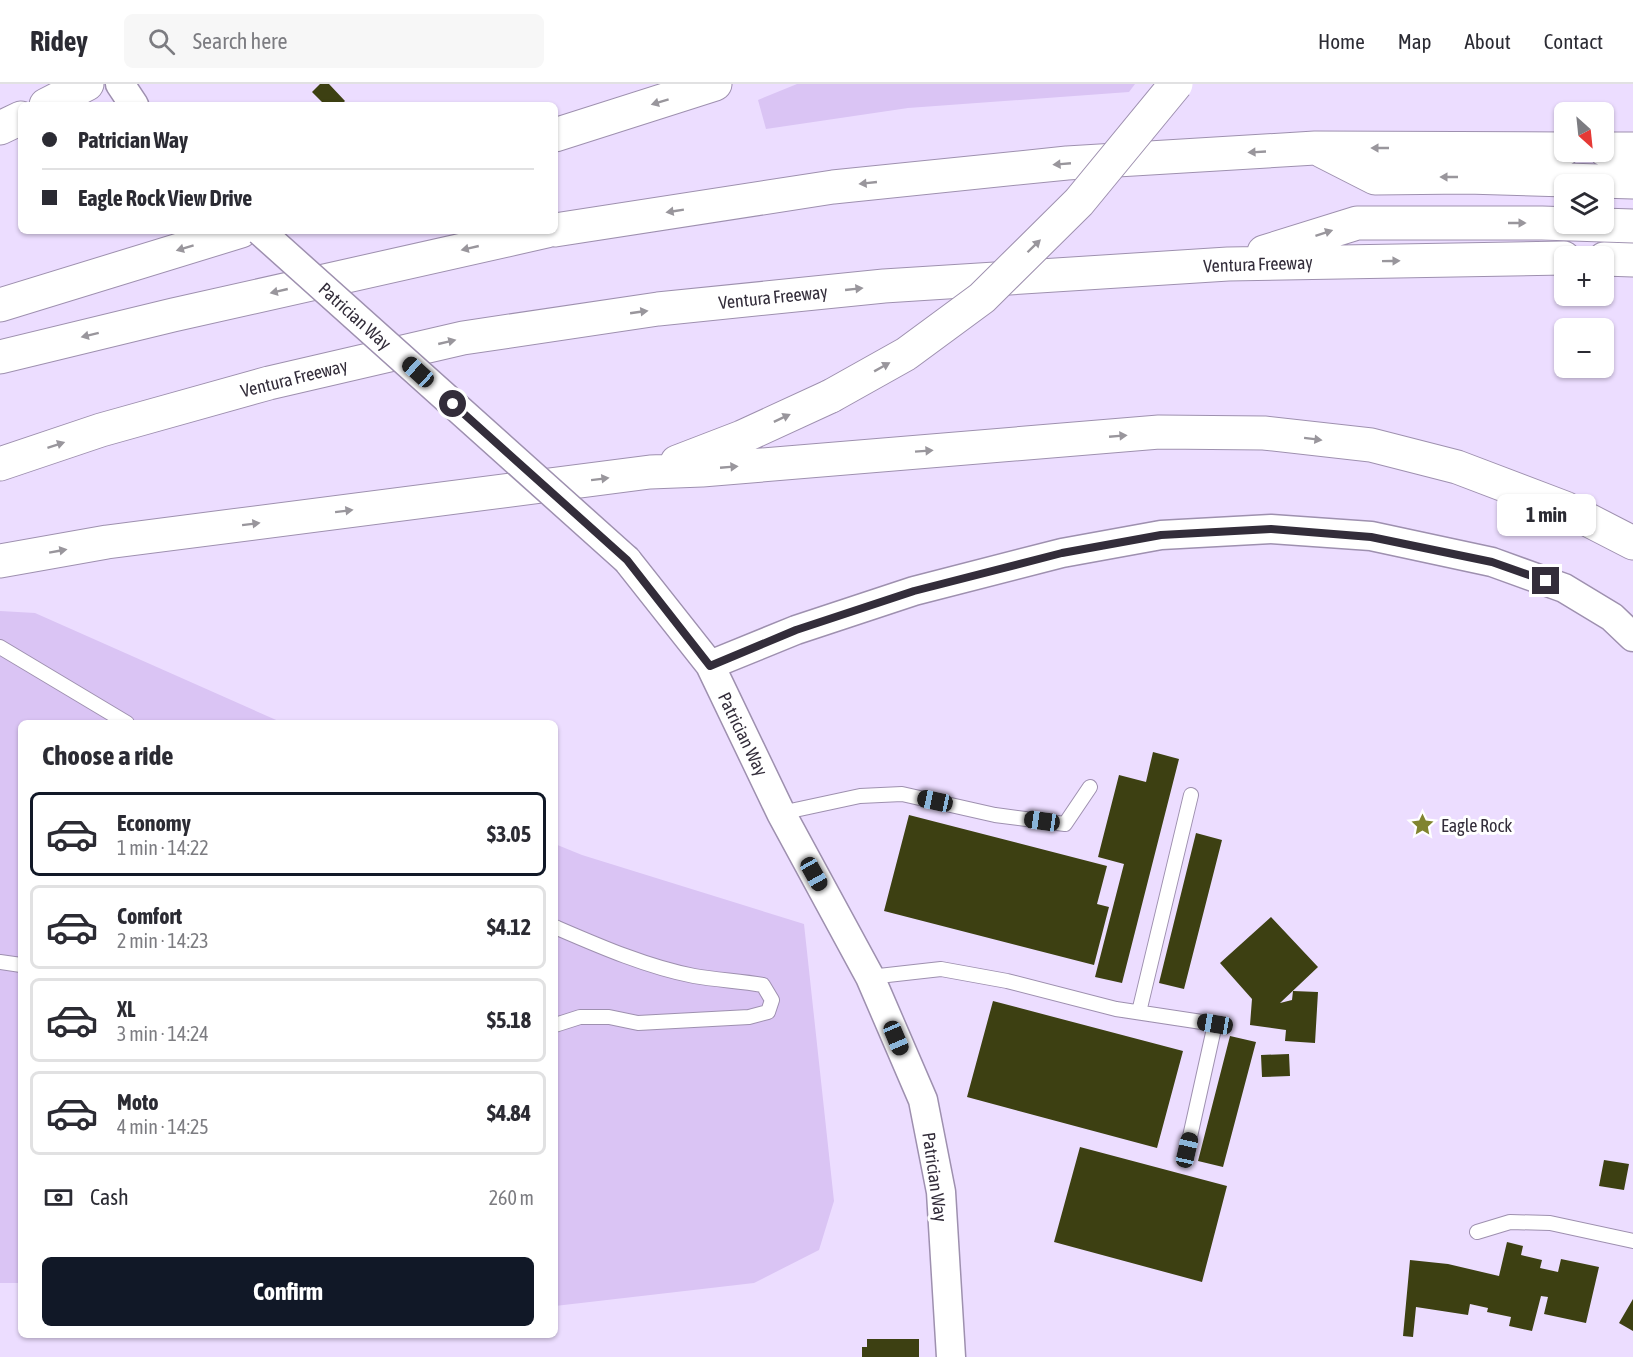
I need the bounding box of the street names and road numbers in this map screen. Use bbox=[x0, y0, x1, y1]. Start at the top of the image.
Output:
street label: Ventura Freeway bbox=[1203, 252, 1313, 276]
street label: Patrician Way bbox=[314, 278, 396, 354]
street label: Ventura Freeway bbox=[717, 281, 829, 313]
street label: Ventura Freeway bbox=[238, 355, 350, 401]
street label: Patrician Way bbox=[714, 689, 772, 779]
street label: Patrician Way bbox=[918, 1131, 952, 1223]

